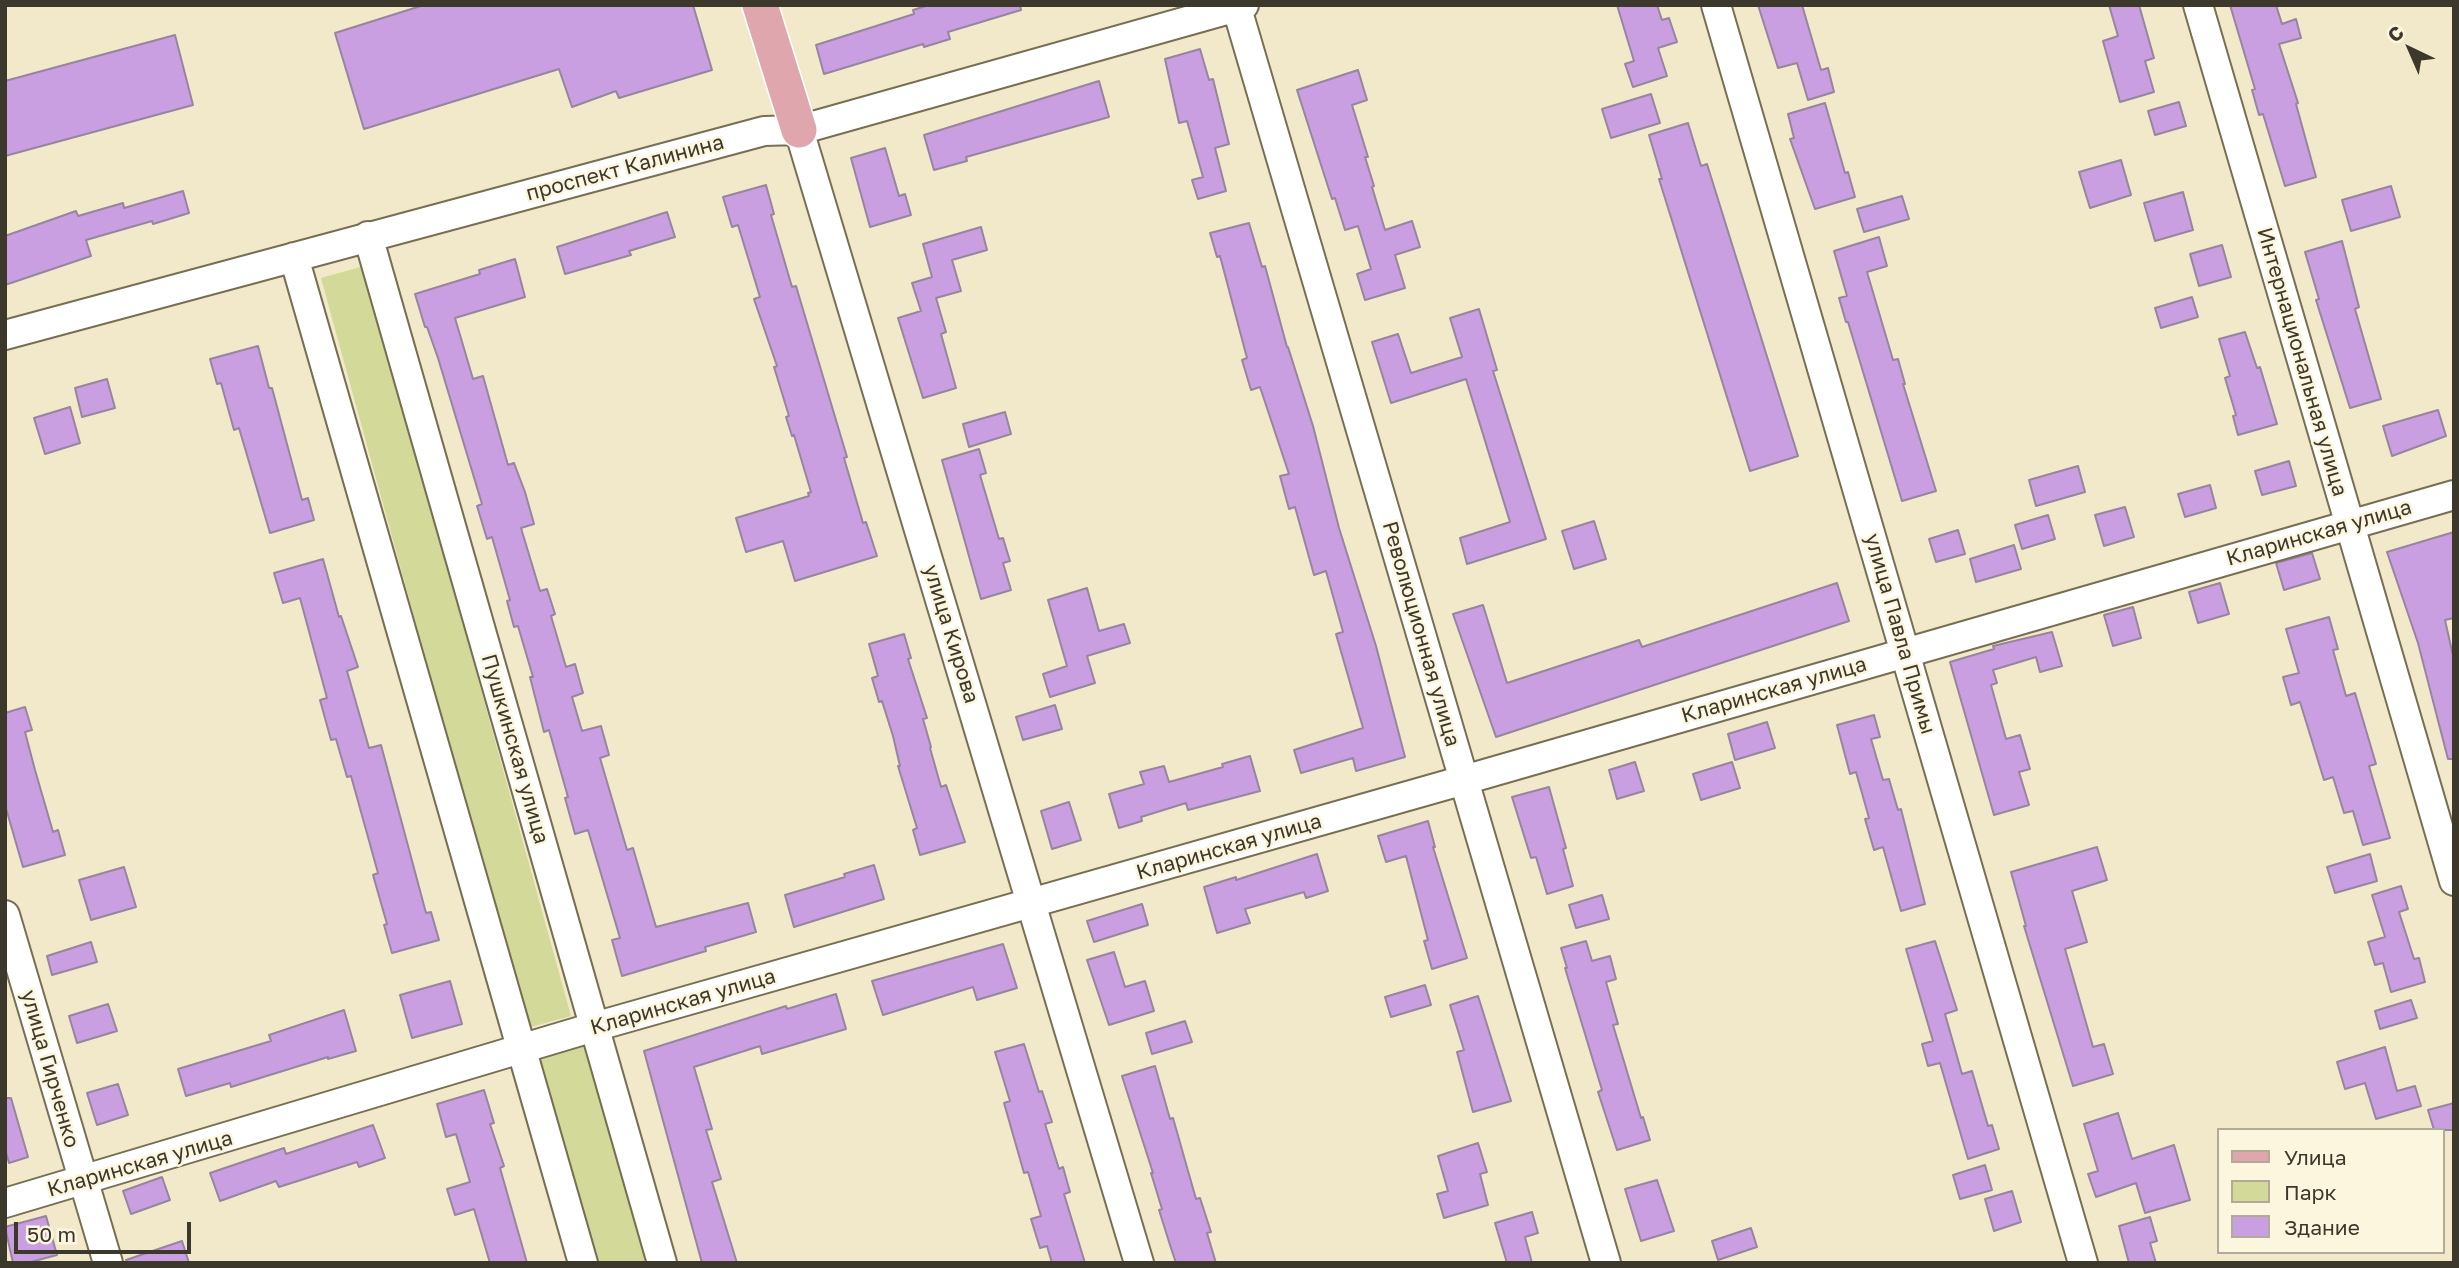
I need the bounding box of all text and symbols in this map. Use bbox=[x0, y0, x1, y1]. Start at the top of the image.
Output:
north arrow bbox=[2375, 14, 2445, 84]
text: С bbox=[2382, 21, 2408, 46]
street label: проспект Калинина bbox=[523, 129, 727, 207]
street label: Интернациональная улица bbox=[2252, 225, 2352, 499]
street label: Кларинская улица bbox=[2223, 494, 2415, 572]
street label: Революционная улица bbox=[1377, 518, 1465, 750]
street label: улица Павла Примы bbox=[1859, 531, 1941, 737]
street label: улица Кирова bbox=[918, 562, 984, 706]
street label: Пушкинская улица bbox=[476, 651, 554, 847]
street label: Кларинская улица bbox=[1678, 651, 1870, 729]
street label: Кларинская улица bbox=[1133, 808, 1325, 886]
street label: Кларинская улица bbox=[587, 963, 779, 1041]
street label: улица Гирченко bbox=[15, 987, 85, 1151]
street label: Кларинская улица bbox=[44, 1125, 236, 1203]
legend bbox=[2218, 1128, 2445, 1254]
text: Улица bbox=[2284, 1144, 2347, 1170]
text: Парк bbox=[2284, 1179, 2337, 1205]
scale bar bbox=[18, 1208, 194, 1252]
text: Здание bbox=[2284, 1214, 2360, 1240]
text: 50 m bbox=[27, 1221, 76, 1247]

